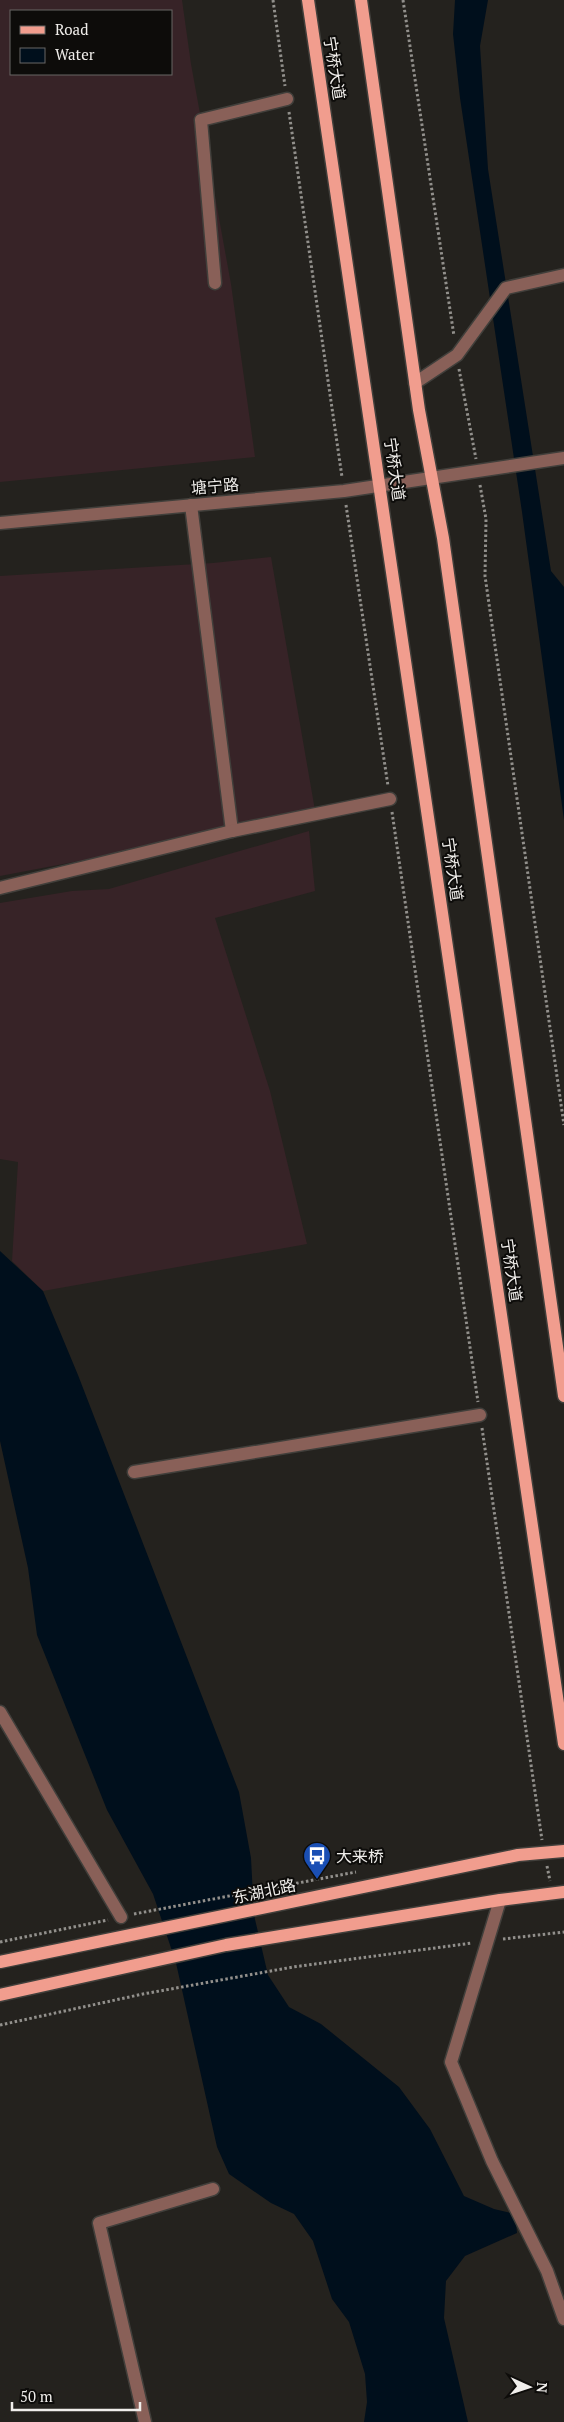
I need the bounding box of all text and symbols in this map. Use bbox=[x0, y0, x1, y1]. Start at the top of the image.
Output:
legend bbox=[10, 10, 172, 75]
text: Road bbox=[55, 19, 88, 39]
street label: 宁桥大道 bbox=[319, 35, 351, 101]
text: Water bbox=[55, 44, 95, 64]
street label: 宁桥大道 bbox=[380, 436, 410, 502]
street label: 塘宁路 bbox=[190, 473, 240, 499]
street label: 宁桥大道 bbox=[438, 836, 468, 902]
street label: 宁桥大道 bbox=[497, 1237, 527, 1303]
bus stop icon: 大来桥 bbox=[302, 1841, 332, 1880]
place label: 大来桥 bbox=[336, 1845, 384, 1867]
street label: 东湖北路 bbox=[230, 1874, 298, 1908]
north arrow bbox=[504, 2362, 554, 2412]
scale bar bbox=[12, 2380, 140, 2412]
text: N bbox=[533, 2382, 552, 2394]
text: 50 m bbox=[20, 2386, 53, 2406]

